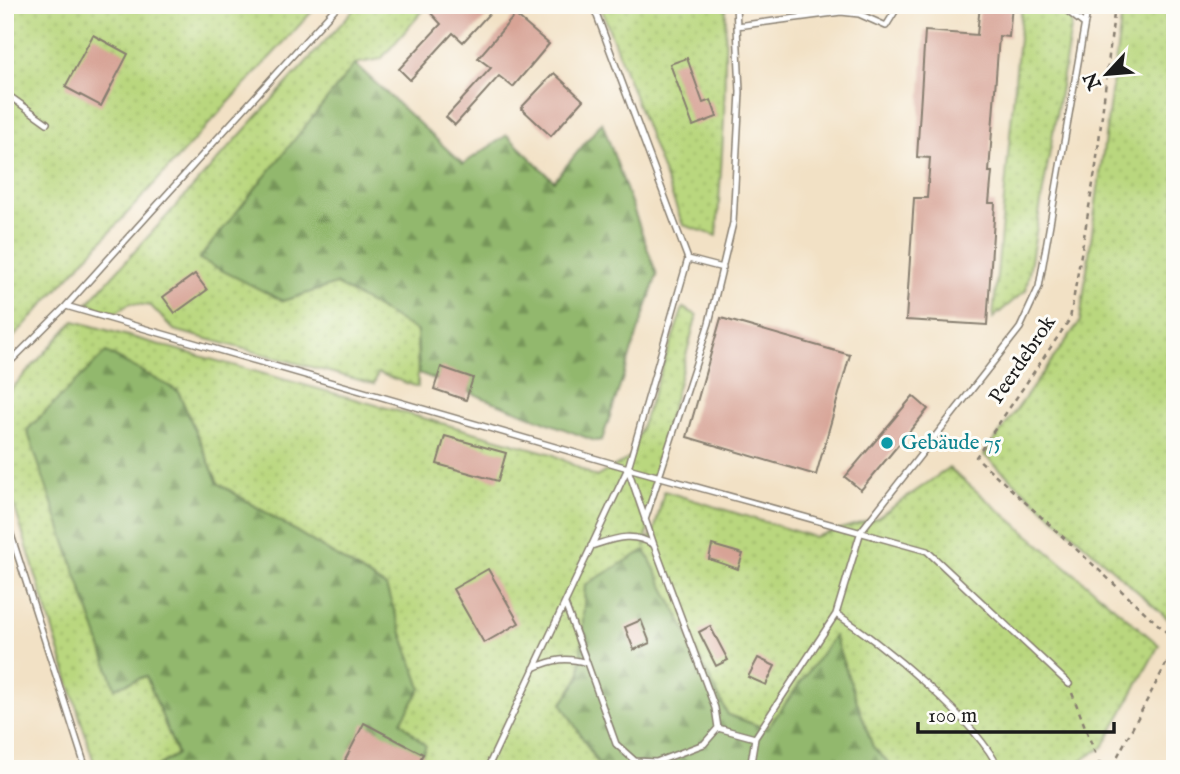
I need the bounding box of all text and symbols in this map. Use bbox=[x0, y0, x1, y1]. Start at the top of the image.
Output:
north arrow bbox=[1072, 38, 1142, 108]
text: N bbox=[1079, 67, 1108, 94]
street label: Peerdebrok bbox=[984, 310, 1063, 409]
place label: Gebäude 75 bbox=[901, 430, 1002, 457]
marker: Gebäude 75 bbox=[879, 435, 895, 451]
scale bar bbox=[918, 690, 1114, 734]
text: 100 m bbox=[928, 703, 977, 730]

